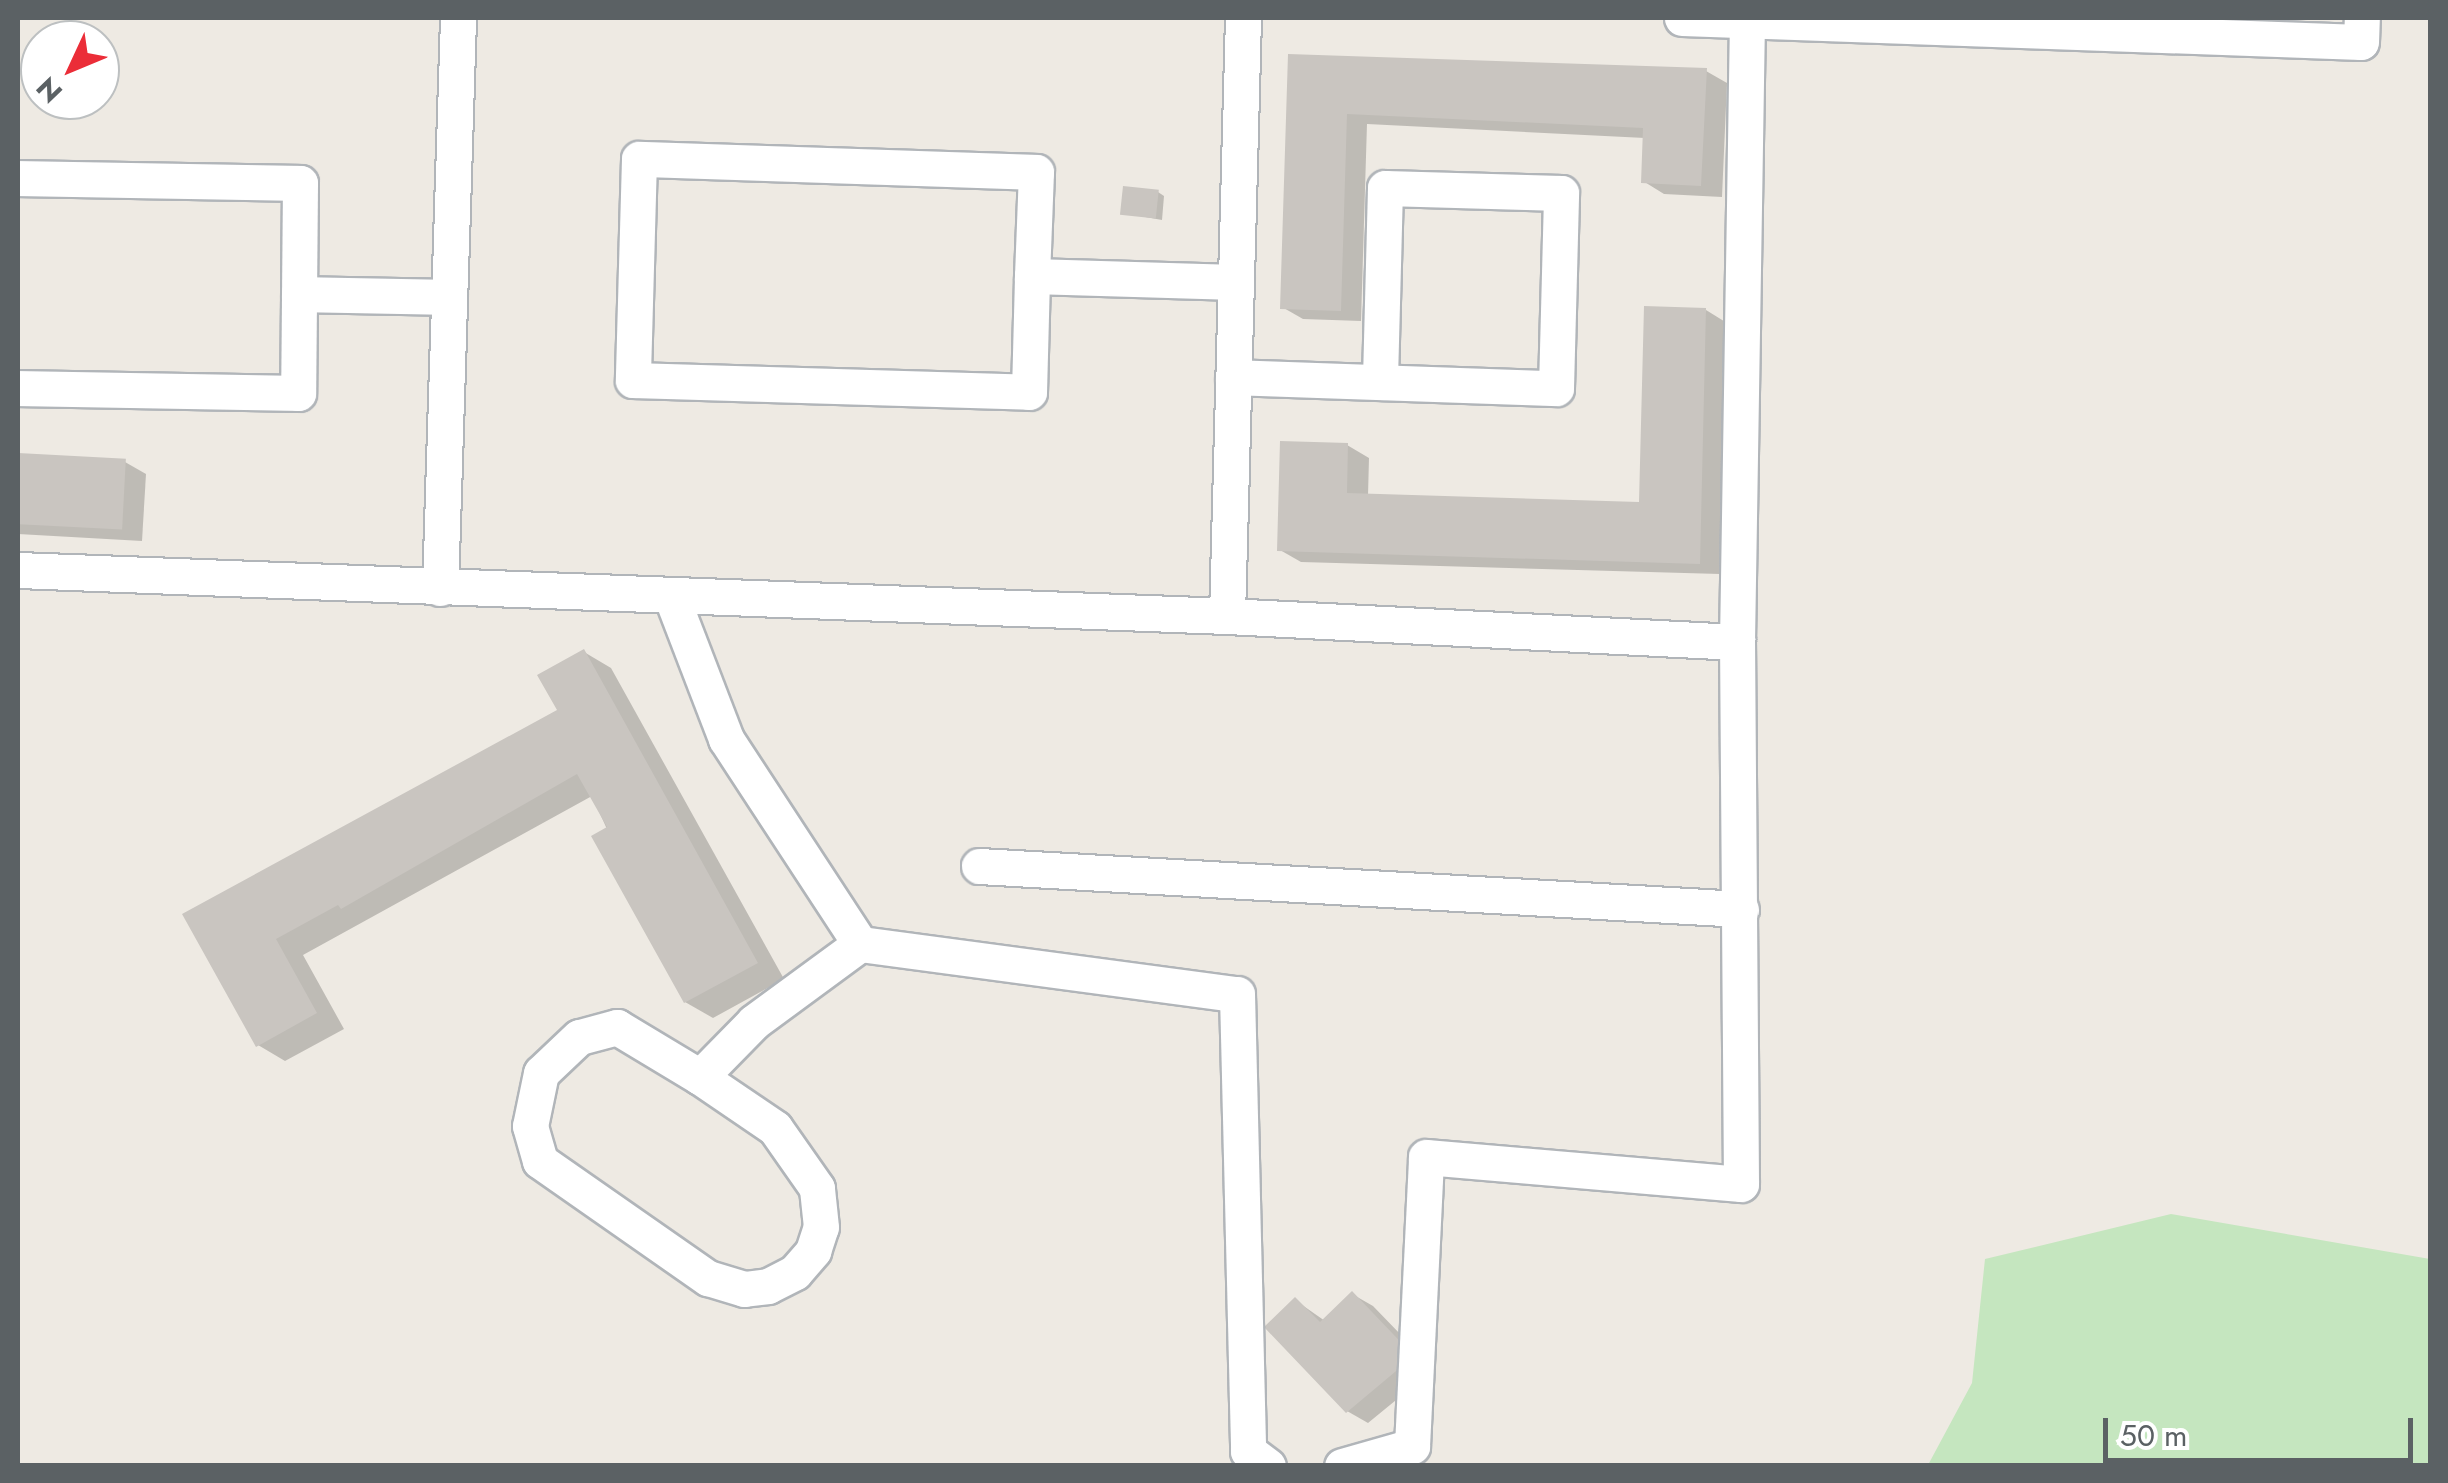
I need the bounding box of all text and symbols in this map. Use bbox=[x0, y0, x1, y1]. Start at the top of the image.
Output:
north arrow bbox=[20, 20, 120, 120]
text: N bbox=[27, 68, 72, 112]
scale bar bbox=[2108, 1398, 2418, 1460]
text: 50 m bbox=[2120, 1414, 2187, 1457]

